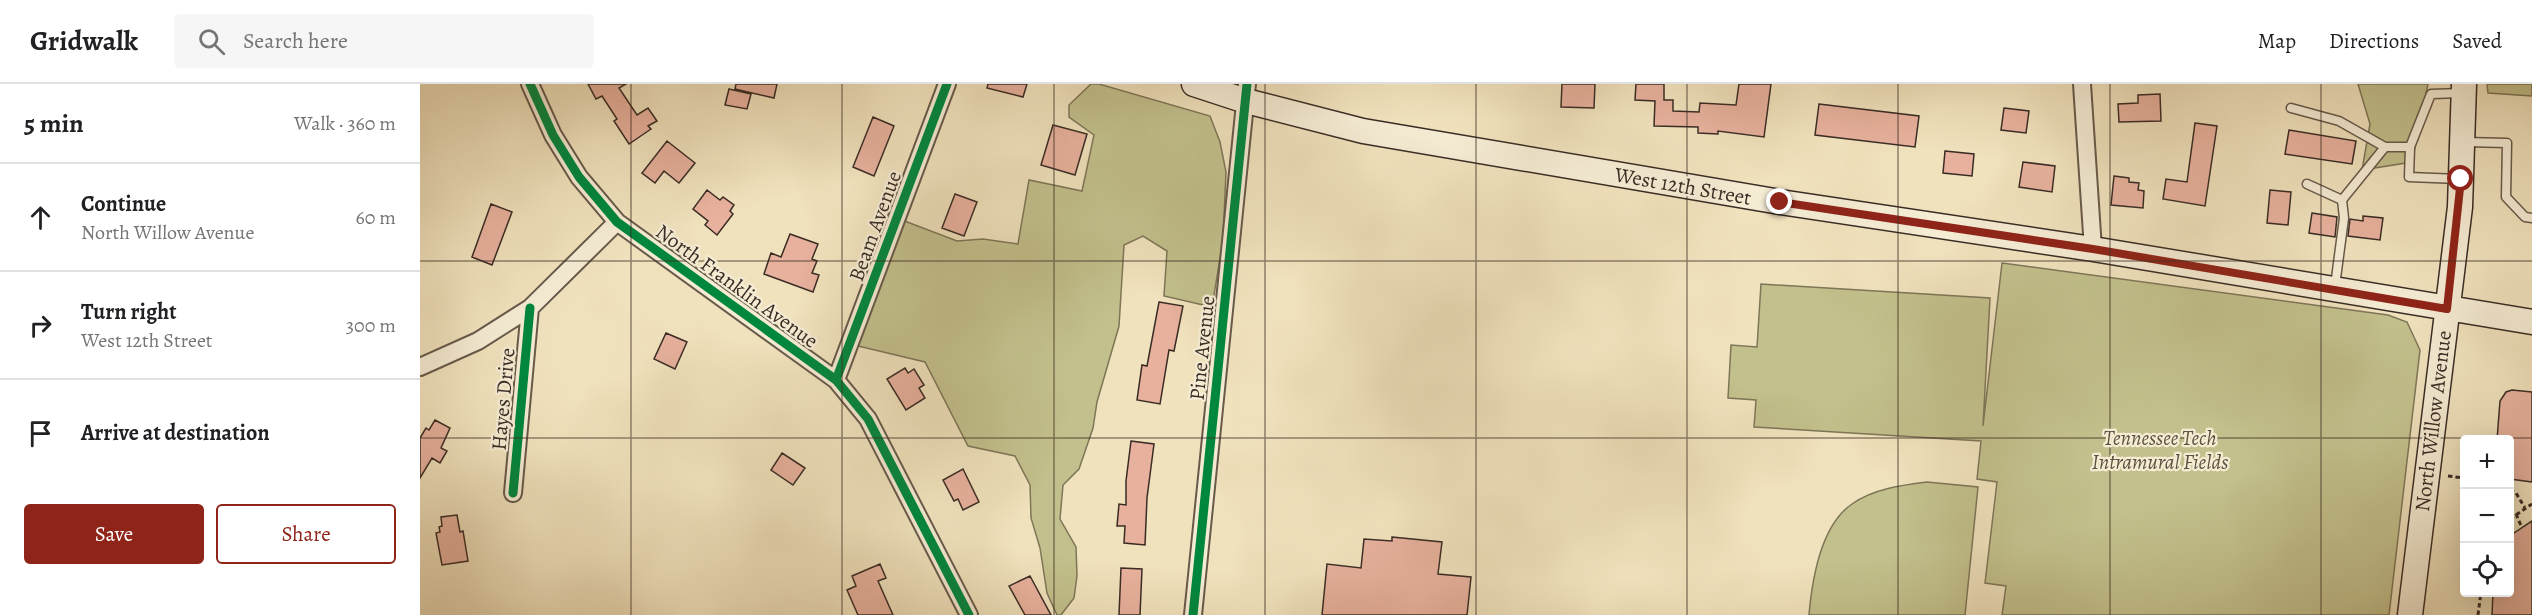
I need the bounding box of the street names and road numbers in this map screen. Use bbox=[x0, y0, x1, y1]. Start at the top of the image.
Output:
street label: West 12th Street bbox=[1612, 160, 1753, 212]
street label: Beam Avenue bbox=[842, 167, 908, 285]
street label: North Franklin Avenue bbox=[650, 217, 824, 355]
street label: Pine Avenue bbox=[1183, 294, 1221, 402]
street label: North Willow Avenue bbox=[2408, 329, 2458, 513]
street label: Hayes Drive bbox=[485, 346, 521, 452]

